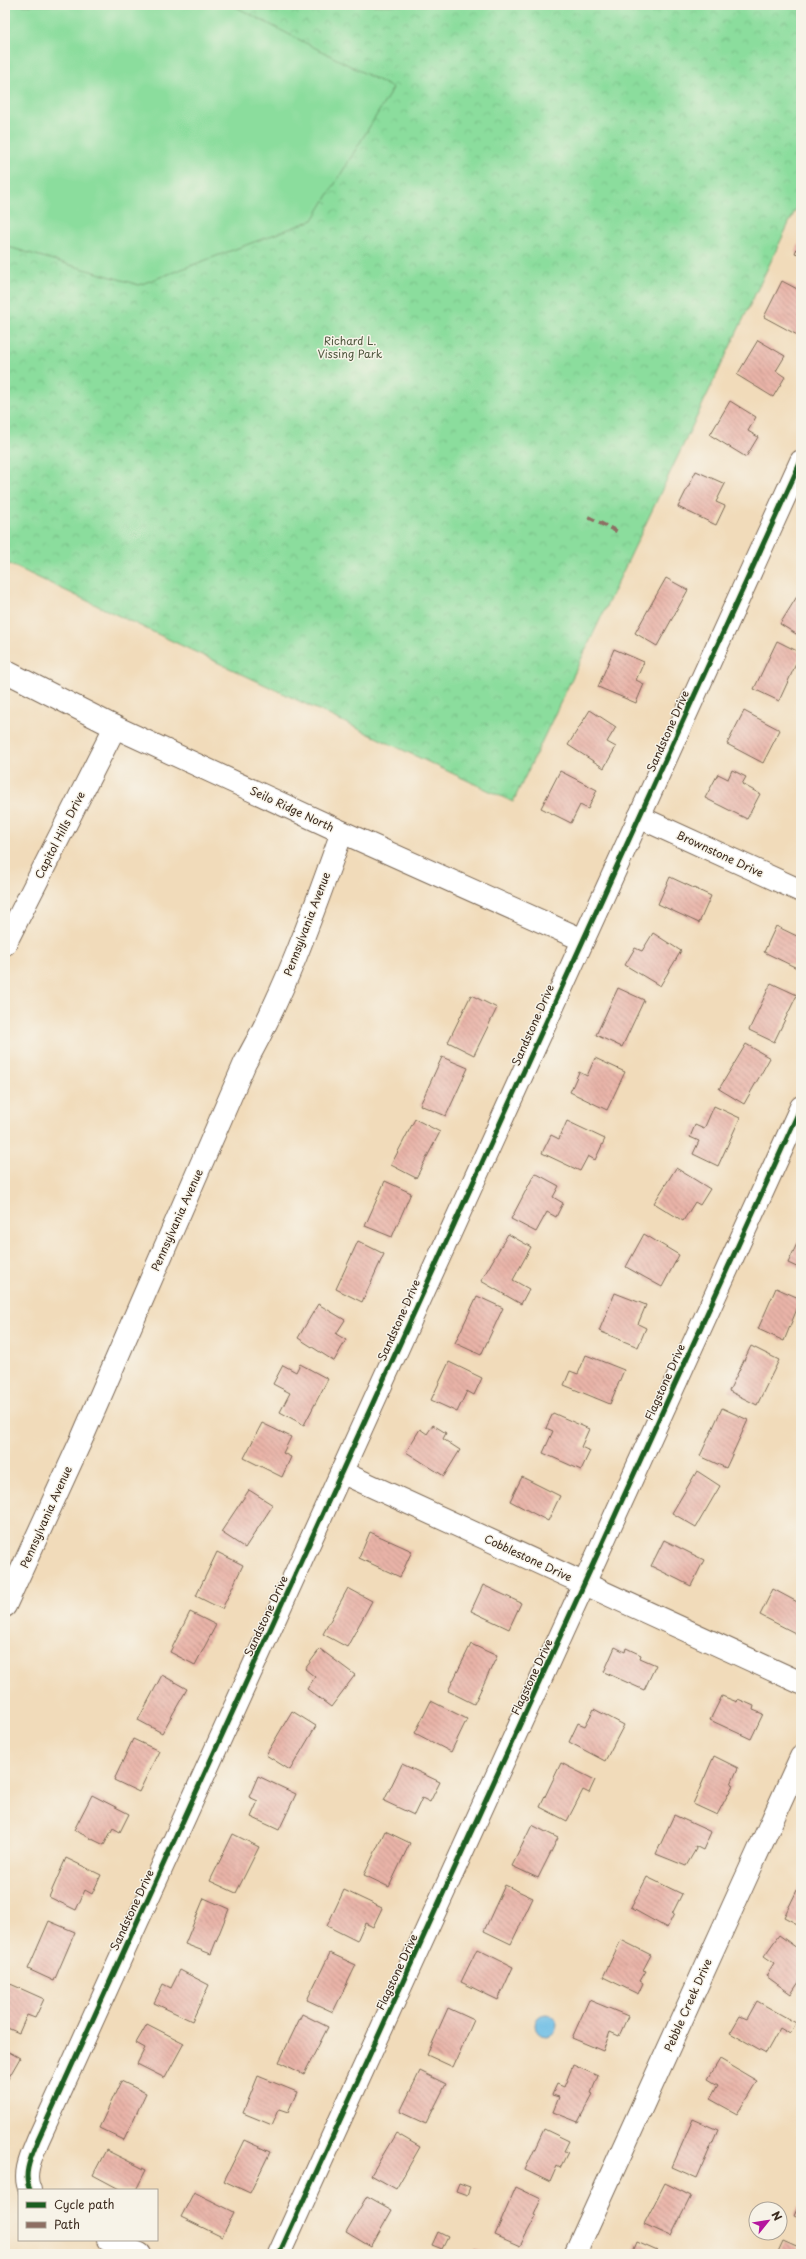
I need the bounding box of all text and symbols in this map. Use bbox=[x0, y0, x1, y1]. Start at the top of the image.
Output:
park label: Richard L. Vissing Park bbox=[318, 332, 383, 362]
street label: Sandstone Drive bbox=[642, 687, 693, 774]
street label: Seilo Ridge North bbox=[247, 782, 337, 835]
street label: Capitol Hills Drive bbox=[30, 788, 89, 881]
street label: Brownstone Drive bbox=[674, 826, 767, 881]
street label: Pennsylvania Avenue bbox=[279, 869, 334, 978]
street label: Sandstone Drive bbox=[507, 981, 558, 1068]
street label: Pennsylvania Avenue bbox=[146, 1166, 207, 1274]
street label: Sandstone Drive bbox=[373, 1276, 424, 1363]
street label: Flagstone Drive bbox=[640, 1341, 689, 1423]
street label: Pennsylvania Avenue bbox=[15, 1463, 76, 1571]
street label: Cobblestone Drive bbox=[481, 1530, 575, 1585]
street label: Sandstone Drive bbox=[239, 1572, 292, 1659]
street label: Flagstone Drive bbox=[506, 1636, 557, 1718]
street label: Sandstone Drive bbox=[105, 1866, 158, 1953]
street label: Flagstone Drive bbox=[371, 1931, 422, 2013]
street label: Pebble Creek Drive bbox=[659, 1955, 716, 2054]
legend bbox=[18, 2189, 158, 2241]
text: Cycle path bbox=[54, 2195, 115, 2213]
north arrow bbox=[748, 2201, 788, 2241]
text: N bbox=[768, 2208, 787, 2224]
text: Path bbox=[54, 2215, 80, 2233]

